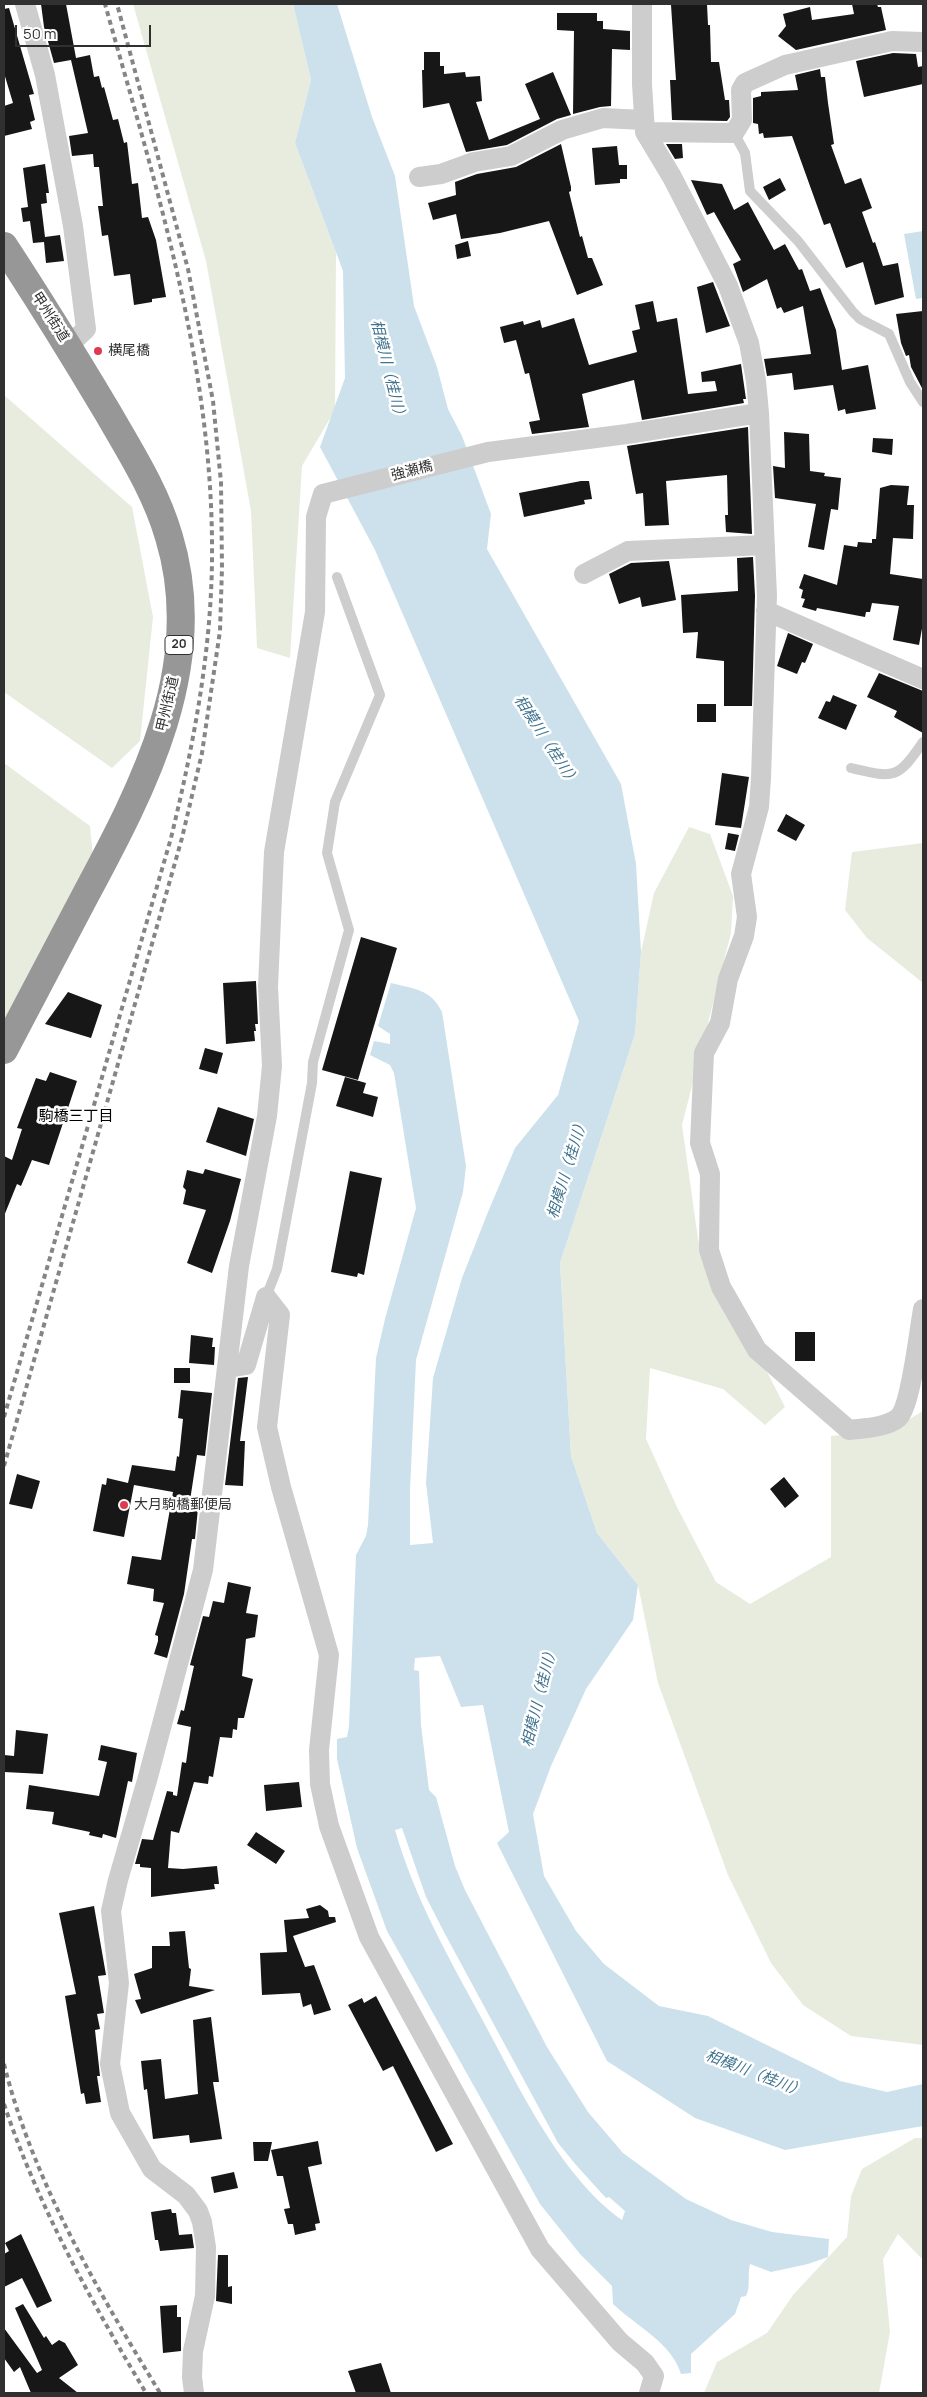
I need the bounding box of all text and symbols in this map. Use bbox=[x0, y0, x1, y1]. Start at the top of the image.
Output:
scale bar bbox=[18, 15, 154, 47]
text: 50 m bbox=[23, 23, 57, 44]
street label: 甲州街道 bbox=[28, 289, 72, 345]
water label: 相模川（桂川） bbox=[367, 318, 409, 424]
place label: 横尾橋 bbox=[108, 343, 150, 359]
marker: 横尾橋 bbox=[92, 345, 104, 357]
street label: 強瀬橋 bbox=[390, 458, 434, 484]
road number: 20 bbox=[165, 636, 193, 654]
street label: 甲州街道 bbox=[154, 675, 182, 733]
water label: 相模川（桂川） bbox=[510, 692, 582, 790]
district label: 駒橋三丁目 bbox=[39, 1108, 113, 1126]
water label: 相模川（桂川） bbox=[544, 1115, 592, 1221]
place label: 大月駒橋郵便局 bbox=[134, 1497, 232, 1513]
marker: 大月駒橋郵便局 bbox=[118, 1499, 130, 1511]
water label: 相模川（桂川） bbox=[519, 1643, 561, 1749]
water label: 相模川（桂川） bbox=[703, 2047, 807, 2101]

